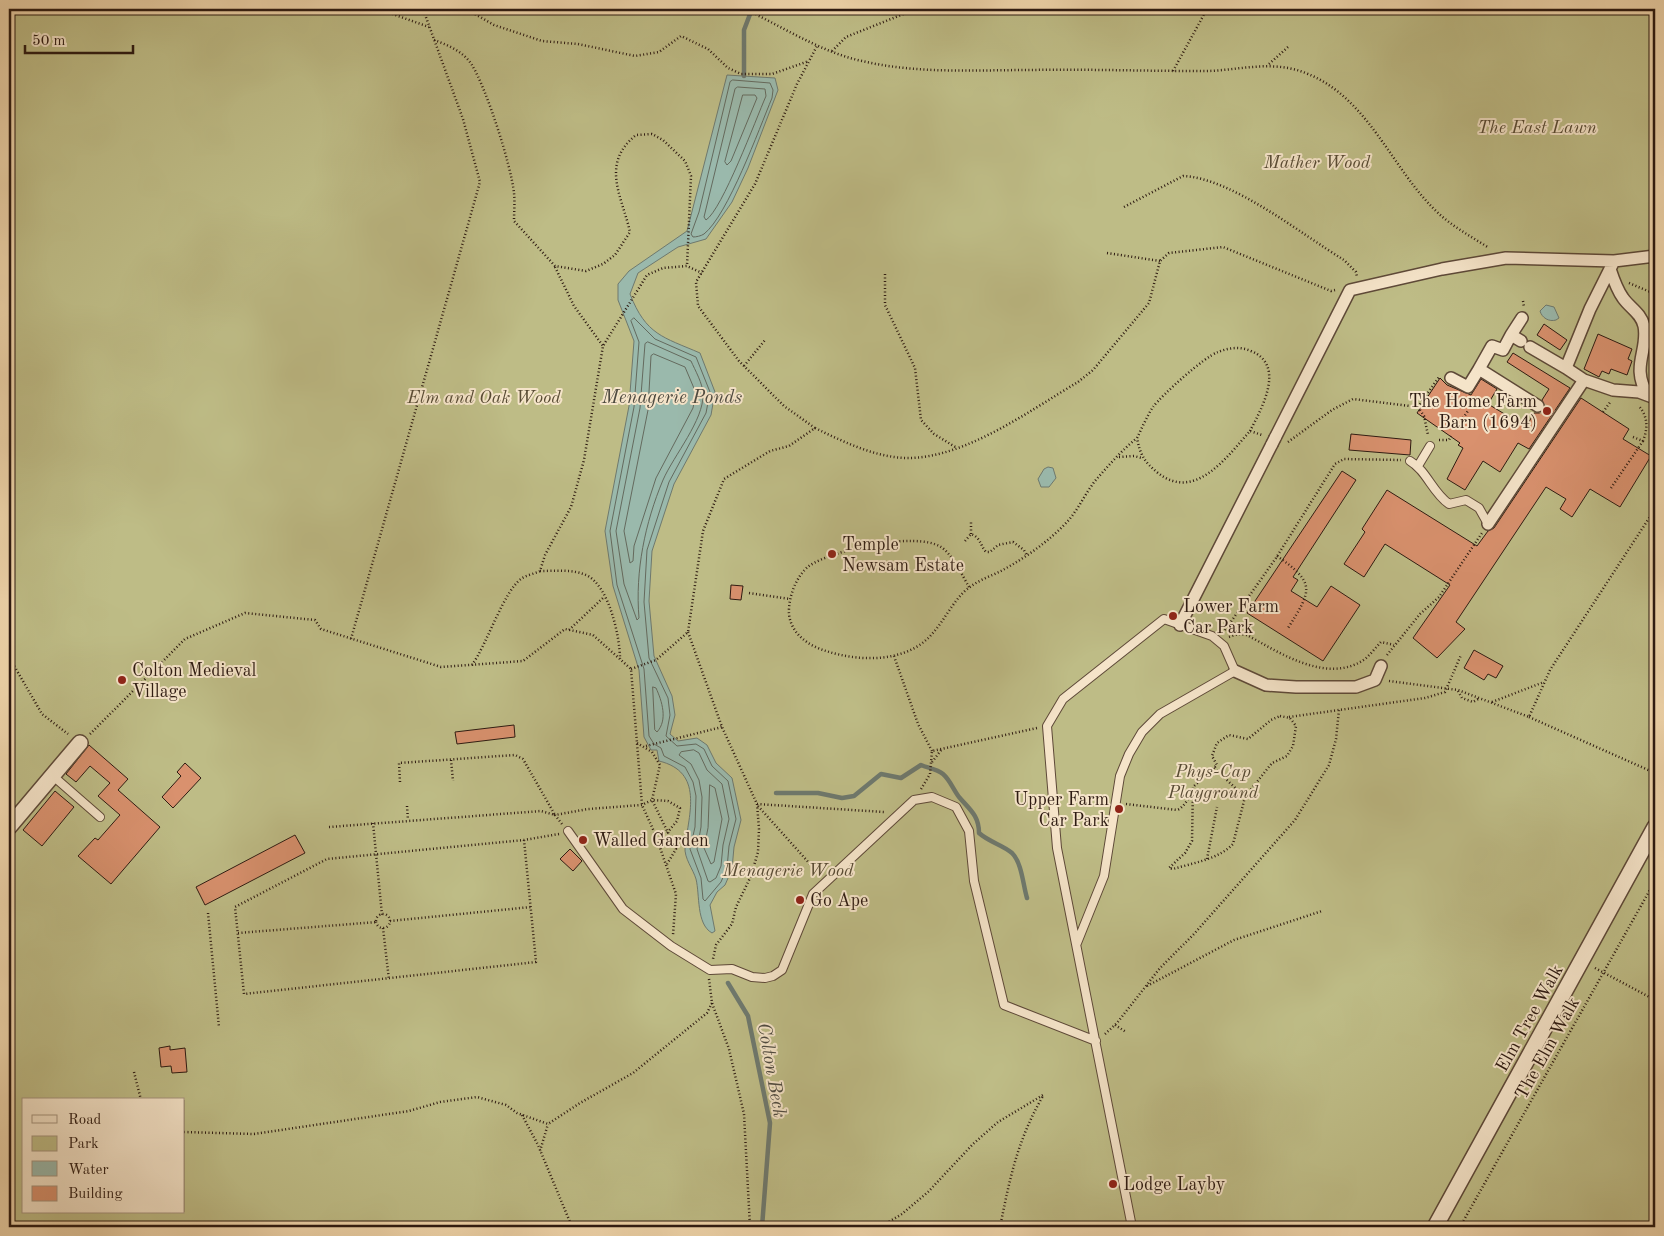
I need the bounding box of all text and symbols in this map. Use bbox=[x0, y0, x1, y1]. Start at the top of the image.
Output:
scale bar bbox=[25, 22, 132, 54]
text: 50 m bbox=[32, 34, 66, 49]
park label: The East Lawn bbox=[1477, 119, 1597, 137]
park label: Mather Wood bbox=[1263, 154, 1371, 172]
park label: Elm and Oak Wood bbox=[406, 389, 561, 407]
water label: Menagerie Ponds bbox=[601, 389, 742, 408]
place label: The Home Farm Barn (1694) bbox=[1409, 393, 1537, 432]
marker: The Home Farm Barn (1694) bbox=[1541, 405, 1553, 417]
place label: Temple Newsam Estate bbox=[842, 536, 964, 575]
marker: Temple Newsam Estate bbox=[826, 548, 838, 560]
place label: Lower Farm Car Park bbox=[1183, 598, 1279, 637]
marker: Lower Farm Car Park bbox=[1167, 610, 1179, 622]
place label: Colton Medieval Village bbox=[132, 662, 257, 701]
marker: Colton Medieval Village bbox=[116, 674, 128, 686]
park label: Phys-Cap Playground bbox=[1167, 763, 1259, 802]
place label: Upper Farm Car Park bbox=[1014, 791, 1109, 830]
marker: Upper Farm Car Park bbox=[1113, 803, 1125, 815]
place label: Walled Garden bbox=[593, 832, 709, 850]
marker: Walled Garden bbox=[577, 834, 589, 846]
park label: Menagerie Wood bbox=[721, 862, 854, 880]
place label: Go Ape bbox=[810, 892, 868, 910]
marker: Go Ape bbox=[794, 894, 806, 906]
street label: Elm Tree Walk bbox=[1493, 962, 1567, 1075]
street label: The Elm Walk bbox=[1512, 994, 1583, 1102]
water label: Colton Beck bbox=[753, 1021, 788, 1120]
legend bbox=[22, 1098, 185, 1214]
text: Road bbox=[68, 1113, 102, 1128]
text: Park bbox=[68, 1137, 99, 1152]
text: Water bbox=[68, 1163, 109, 1178]
place label: Lodge Layby bbox=[1123, 1176, 1226, 1194]
marker: Lodge Layby bbox=[1107, 1178, 1119, 1190]
text: Building bbox=[68, 1187, 123, 1202]

